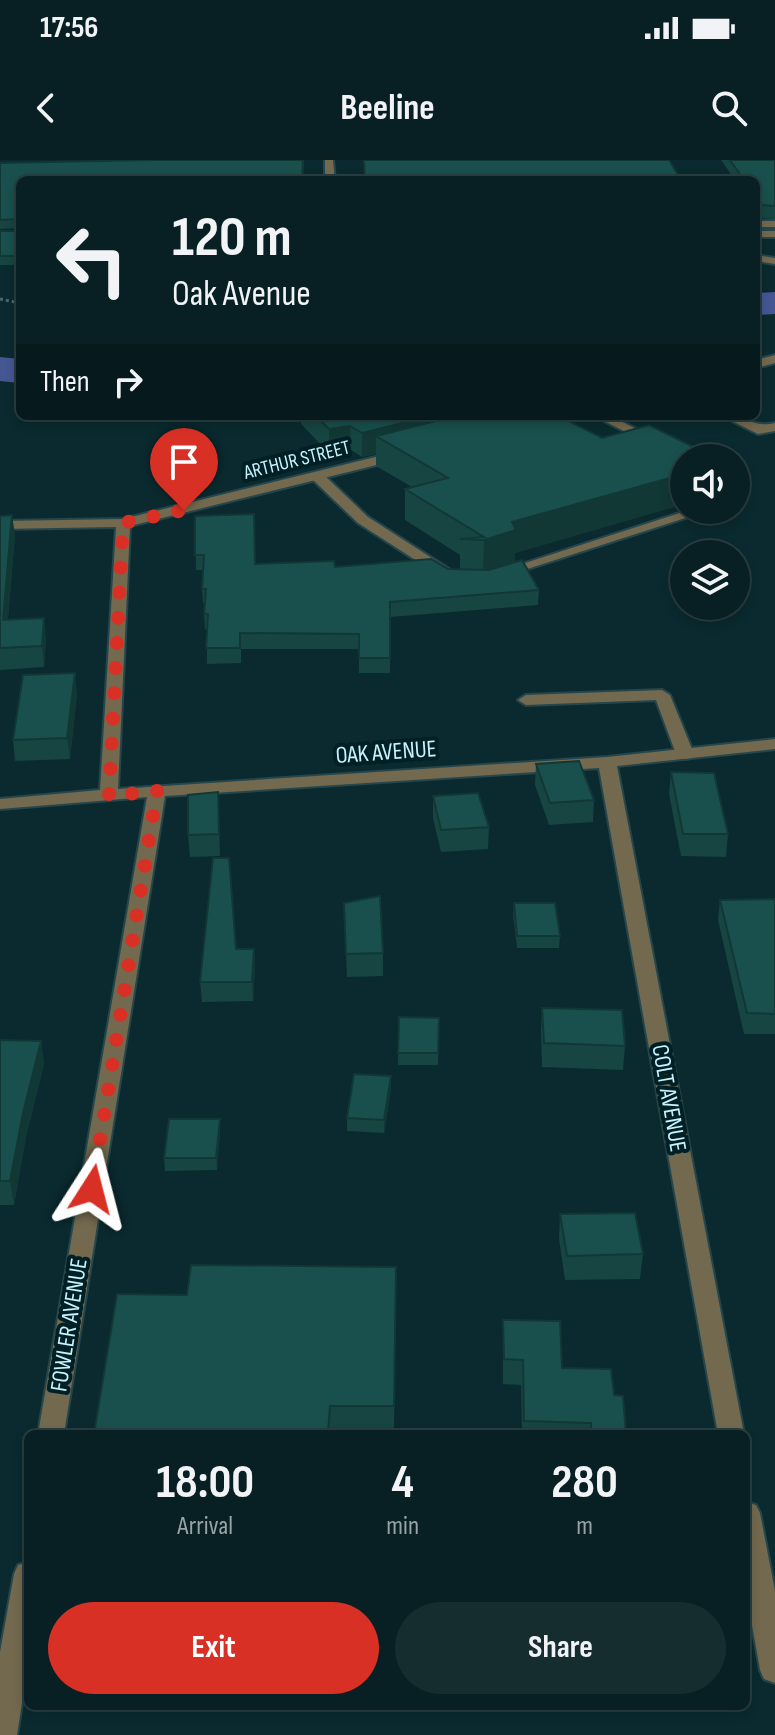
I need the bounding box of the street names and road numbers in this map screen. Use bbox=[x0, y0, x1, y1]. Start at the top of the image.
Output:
street label: ARTHUR STREET bbox=[240, 435, 353, 485]
street label: OAK AVENUE bbox=[335, 734, 437, 770]
street label: COLT AVENUE bbox=[645, 1042, 693, 1154]
street label: FOWLER AVENUE bbox=[44, 1256, 94, 1394]

